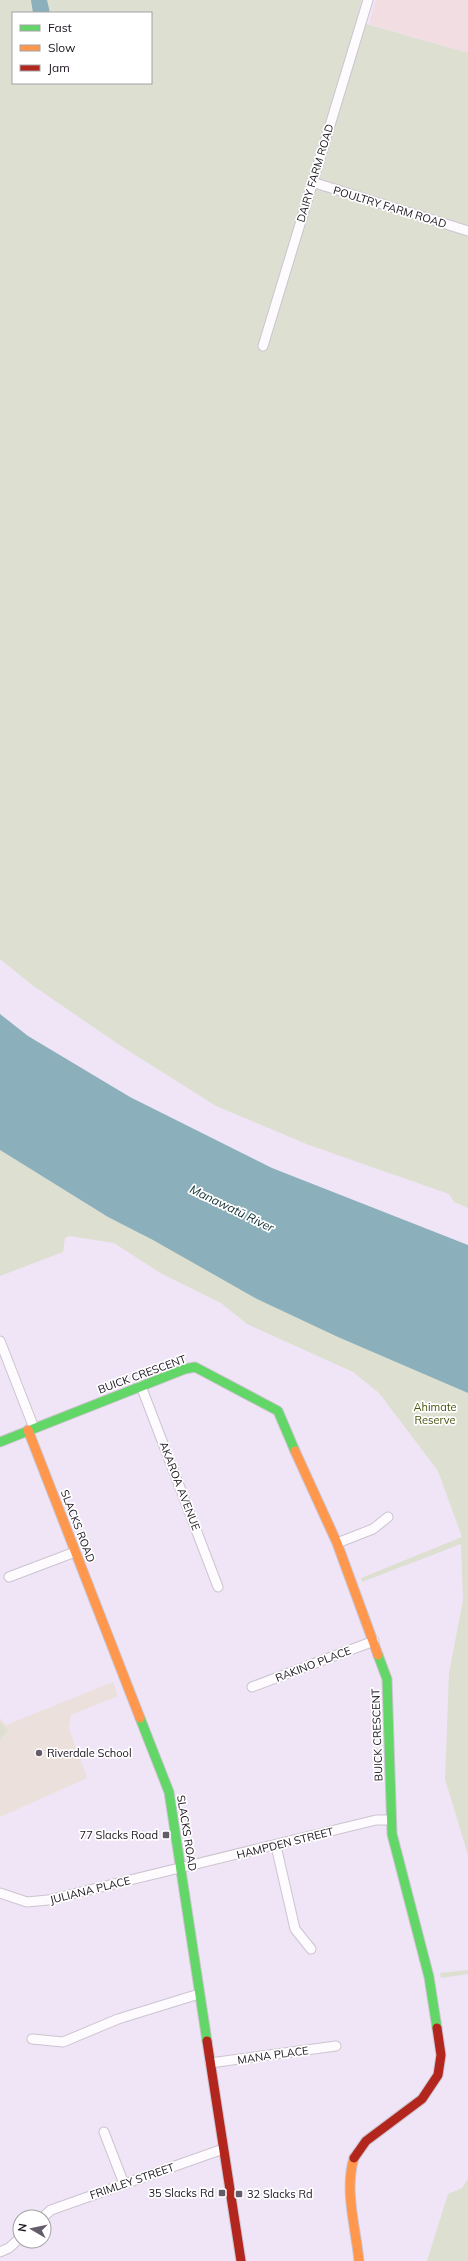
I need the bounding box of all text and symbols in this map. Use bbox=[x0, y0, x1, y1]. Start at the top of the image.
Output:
legend bbox=[12, 12, 152, 84]
text: Fast bbox=[48, 20, 72, 35]
text: Slow bbox=[48, 40, 76, 55]
text: Jam bbox=[48, 60, 70, 75]
street label: DAIRY FARM ROAD bbox=[293, 122, 337, 224]
street label: POULTRY FARM ROAD bbox=[332, 183, 448, 231]
water label: Manawatū River bbox=[187, 1181, 277, 1235]
street label: BUICK CRESCENT bbox=[96, 1351, 188, 1396]
park label: Ahimate Reserve bbox=[413, 1400, 457, 1427]
street label: AKAROA AVENUE bbox=[157, 1440, 203, 1532]
street label: SLACKS ROAD bbox=[58, 1488, 98, 1564]
street label: RAKINO PLACE bbox=[273, 1643, 353, 1685]
street label: BUICK CRESCENT bbox=[368, 1688, 386, 1782]
place label: Riverdale School bbox=[47, 1746, 132, 1760]
marker: Riverdale School bbox=[34, 1748, 44, 1758]
street label: SLACKS ROAD bbox=[174, 1794, 200, 1872]
street label: HAMPDEN STREET bbox=[235, 1824, 335, 1862]
place label: 77 Slacks Road bbox=[80, 1828, 158, 1842]
marker: 77 Slacks Road bbox=[161, 1830, 171, 1840]
street label: JULIANA PLACE bbox=[48, 1873, 132, 1907]
street label: MANA PLACE bbox=[237, 2043, 309, 2067]
street label: FRIMLEY STREET bbox=[88, 2160, 176, 2202]
place label: 35 Slacks Rd bbox=[148, 2186, 214, 2200]
place label: 32 Slacks Rd bbox=[247, 2187, 313, 2201]
marker: 35 Slacks Rd bbox=[217, 2188, 227, 2198]
marker: 32 Slacks Rd bbox=[234, 2189, 244, 2199]
north arrow bbox=[12, 2209, 52, 2249]
text: N bbox=[15, 2222, 30, 2233]

